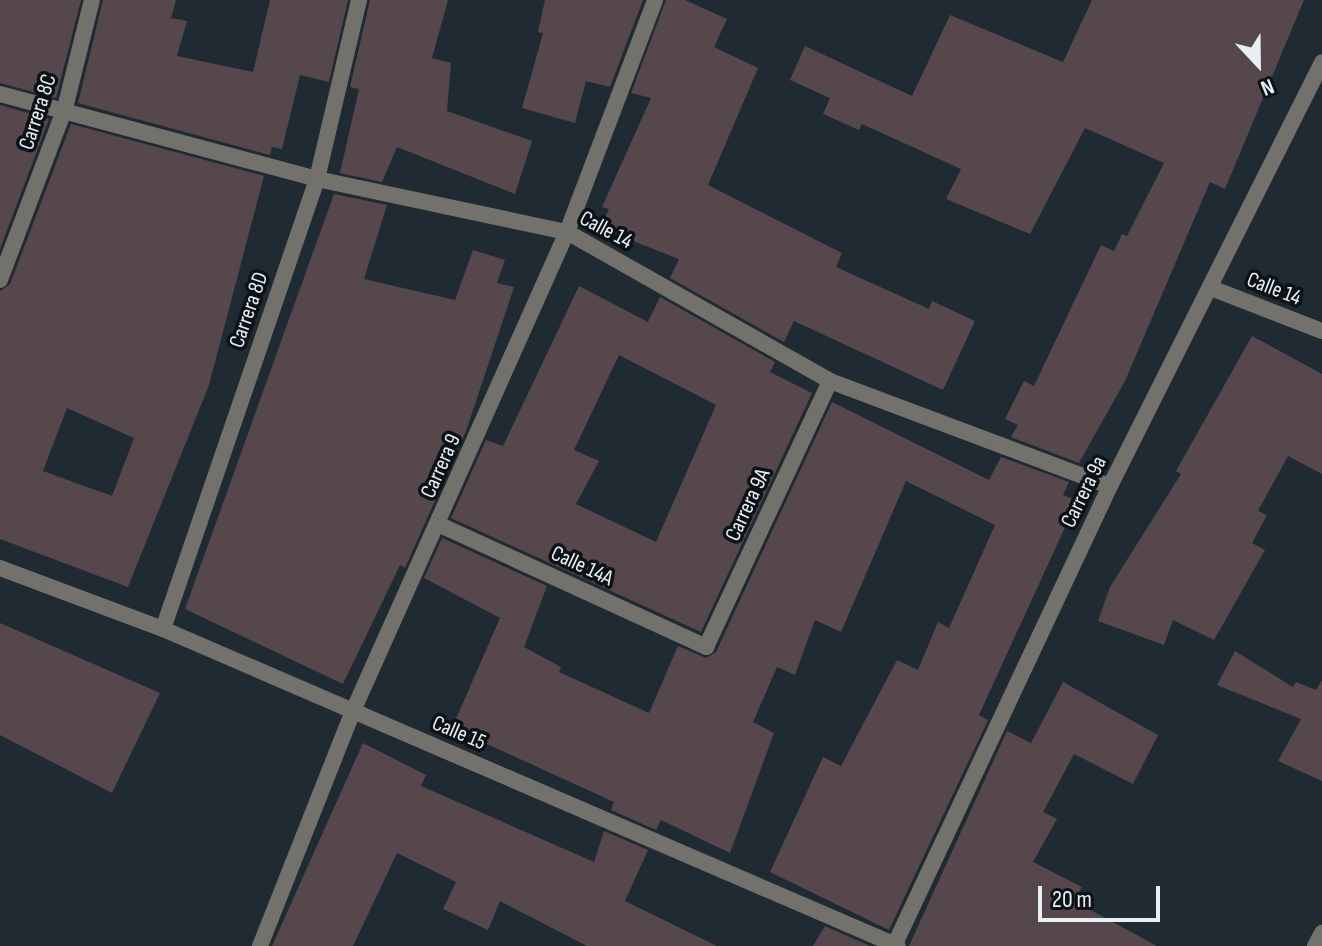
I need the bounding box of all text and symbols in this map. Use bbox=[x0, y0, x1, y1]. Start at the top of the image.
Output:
north arrow bbox=[1218, 24, 1298, 104]
street label: Carrera 8C bbox=[13, 71, 63, 153]
text: N bbox=[1257, 72, 1278, 101]
street label: Calle 14 bbox=[575, 205, 637, 255]
street label: Calle 14 bbox=[1243, 267, 1305, 311]
street label: Carrera 8D bbox=[224, 269, 274, 351]
street label: Carrera 9 bbox=[415, 430, 467, 502]
street label: Carrera 9a bbox=[1055, 452, 1113, 532]
street label: Carrera 9A bbox=[720, 465, 776, 545]
street label: Calle 14A bbox=[547, 540, 617, 592]
street label: Calle 15 bbox=[428, 710, 490, 756]
scale bar bbox=[1042, 870, 1164, 920]
text: 20 m bbox=[1052, 885, 1092, 914]

